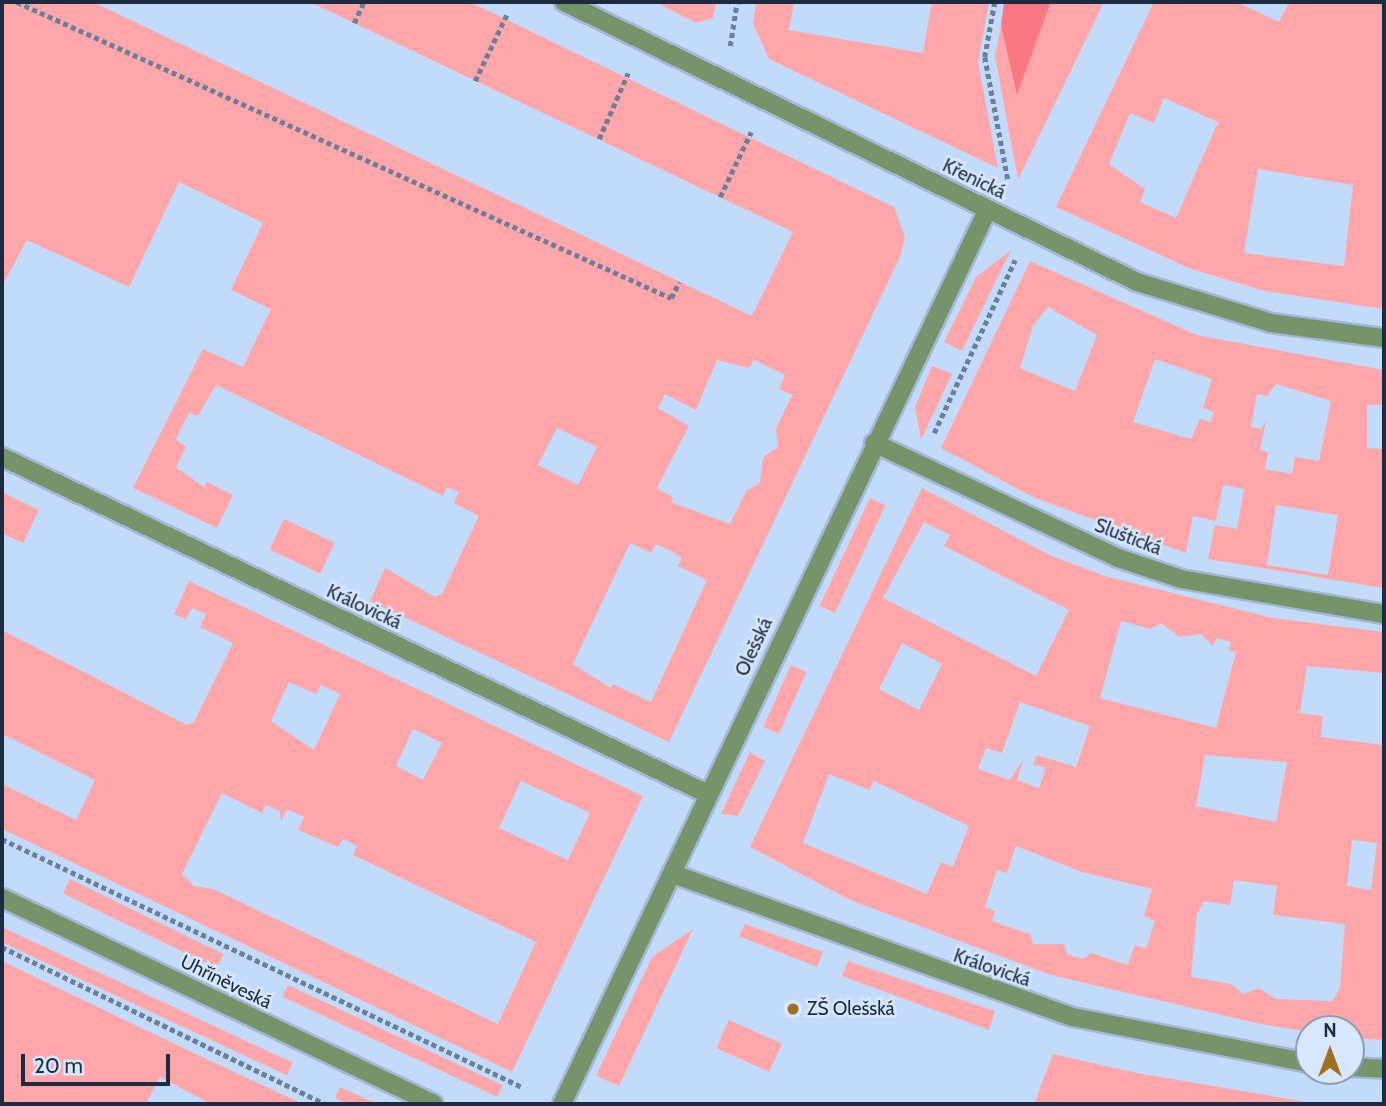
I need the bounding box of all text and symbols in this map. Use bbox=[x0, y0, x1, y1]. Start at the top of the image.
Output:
street label: Křenická bbox=[939, 154, 1009, 204]
street label: Sluštická bbox=[1091, 514, 1165, 560]
street label: Královická bbox=[323, 580, 405, 634]
street label: Olešská bbox=[731, 614, 777, 680]
street label: Královická bbox=[950, 944, 1034, 992]
street label: Uhříněveská bbox=[177, 950, 275, 1014]
place label: ZŠ Olešská bbox=[807, 998, 895, 1020]
marker: ZŠ Olešská bbox=[785, 1001, 801, 1017]
north arrow bbox=[1295, 1015, 1365, 1085]
text: N bbox=[1323, 1019, 1337, 1042]
scale bar bbox=[24, 1040, 173, 1084]
text: 20 m bbox=[34, 1053, 83, 1078]

